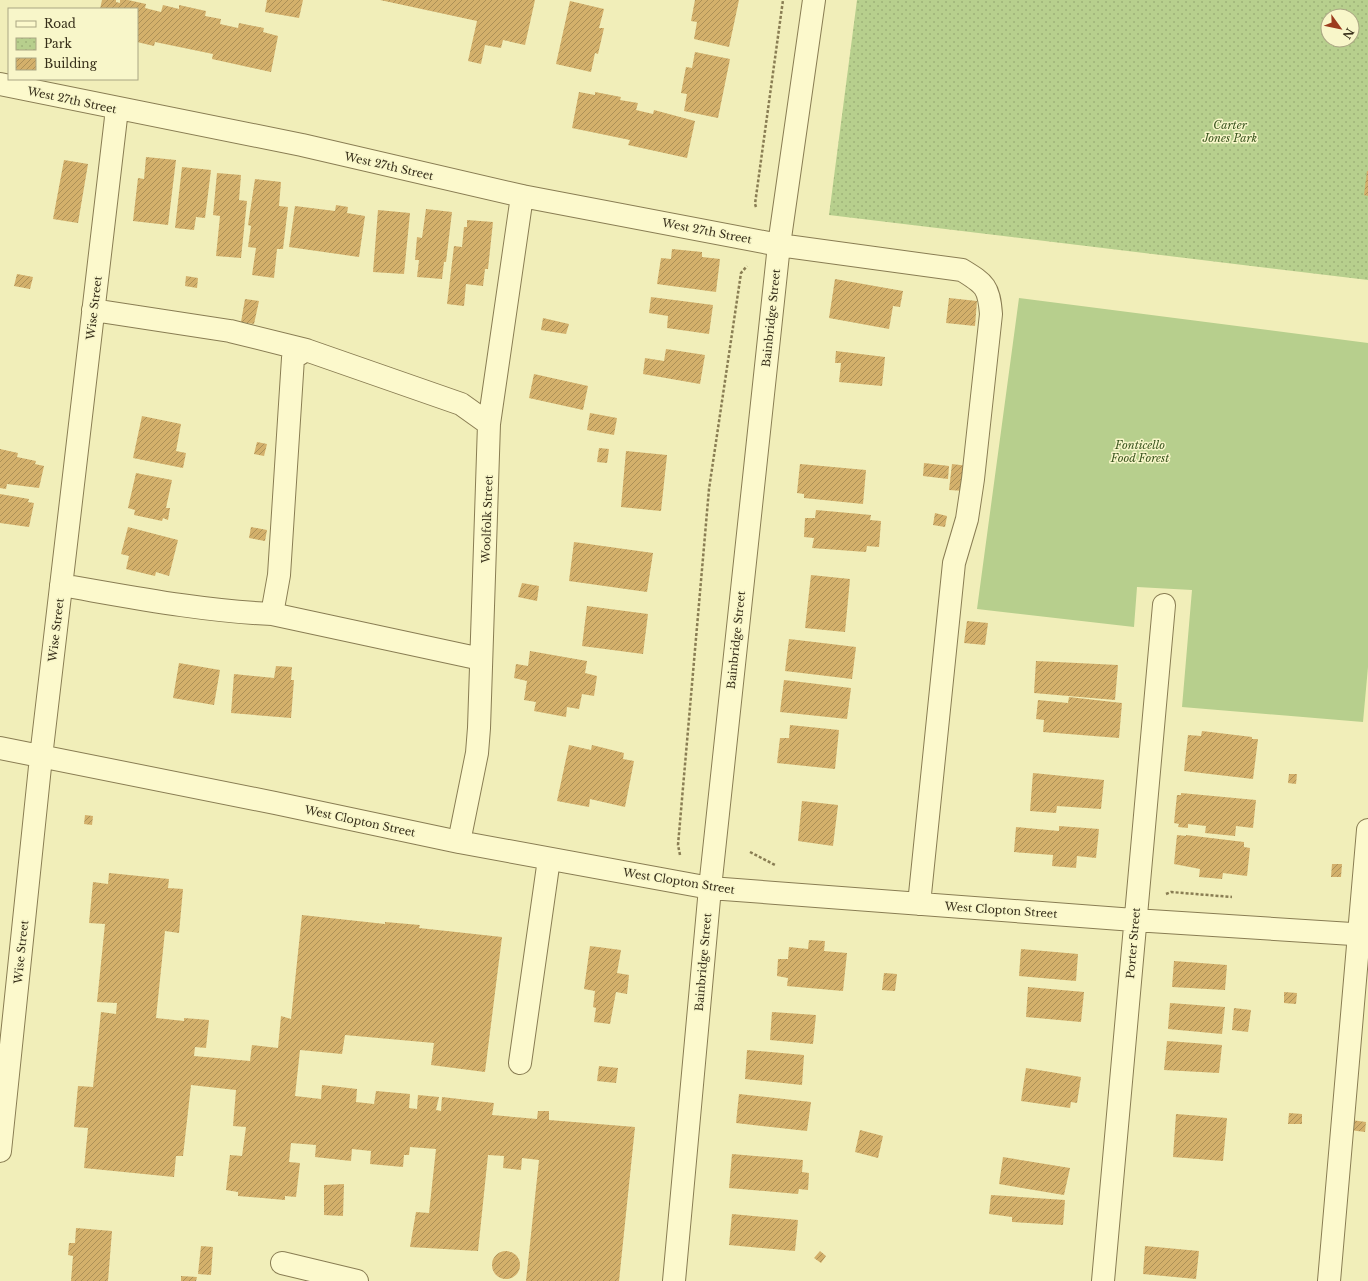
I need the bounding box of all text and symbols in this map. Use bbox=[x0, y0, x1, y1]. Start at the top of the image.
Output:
legend bbox=[8, 8, 138, 80]
north arrow bbox=[1320, 8, 1360, 48]
text: Road bbox=[44, 16, 76, 31]
text: N bbox=[1339, 25, 1357, 42]
text: Park bbox=[44, 36, 72, 51]
text: Building bbox=[44, 56, 98, 71]
street label: West 27th Street bbox=[25, 83, 119, 116]
park label: Carter Jones Park bbox=[1202, 118, 1258, 145]
street label: West 27th Street bbox=[342, 149, 436, 183]
street label: West 27th Street bbox=[660, 215, 754, 247]
street label: Bainbridge Street bbox=[759, 267, 783, 368]
street label: Wise Street bbox=[83, 274, 105, 342]
park label: Fonticello Food Forest bbox=[1110, 438, 1169, 465]
street label: Woolfolk Street bbox=[478, 474, 496, 564]
street label: Bainbridge Street bbox=[724, 589, 748, 690]
street label: Wise Street bbox=[45, 596, 67, 664]
street label: West Clopton Street bbox=[302, 802, 418, 840]
street label: West Clopton Street bbox=[621, 865, 737, 897]
street label: West Clopton Street bbox=[943, 899, 1059, 921]
street label: Porter Street bbox=[1123, 906, 1143, 979]
street label: Bainbridge Street bbox=[692, 911, 714, 1012]
street label: Wise Street bbox=[11, 919, 31, 986]

